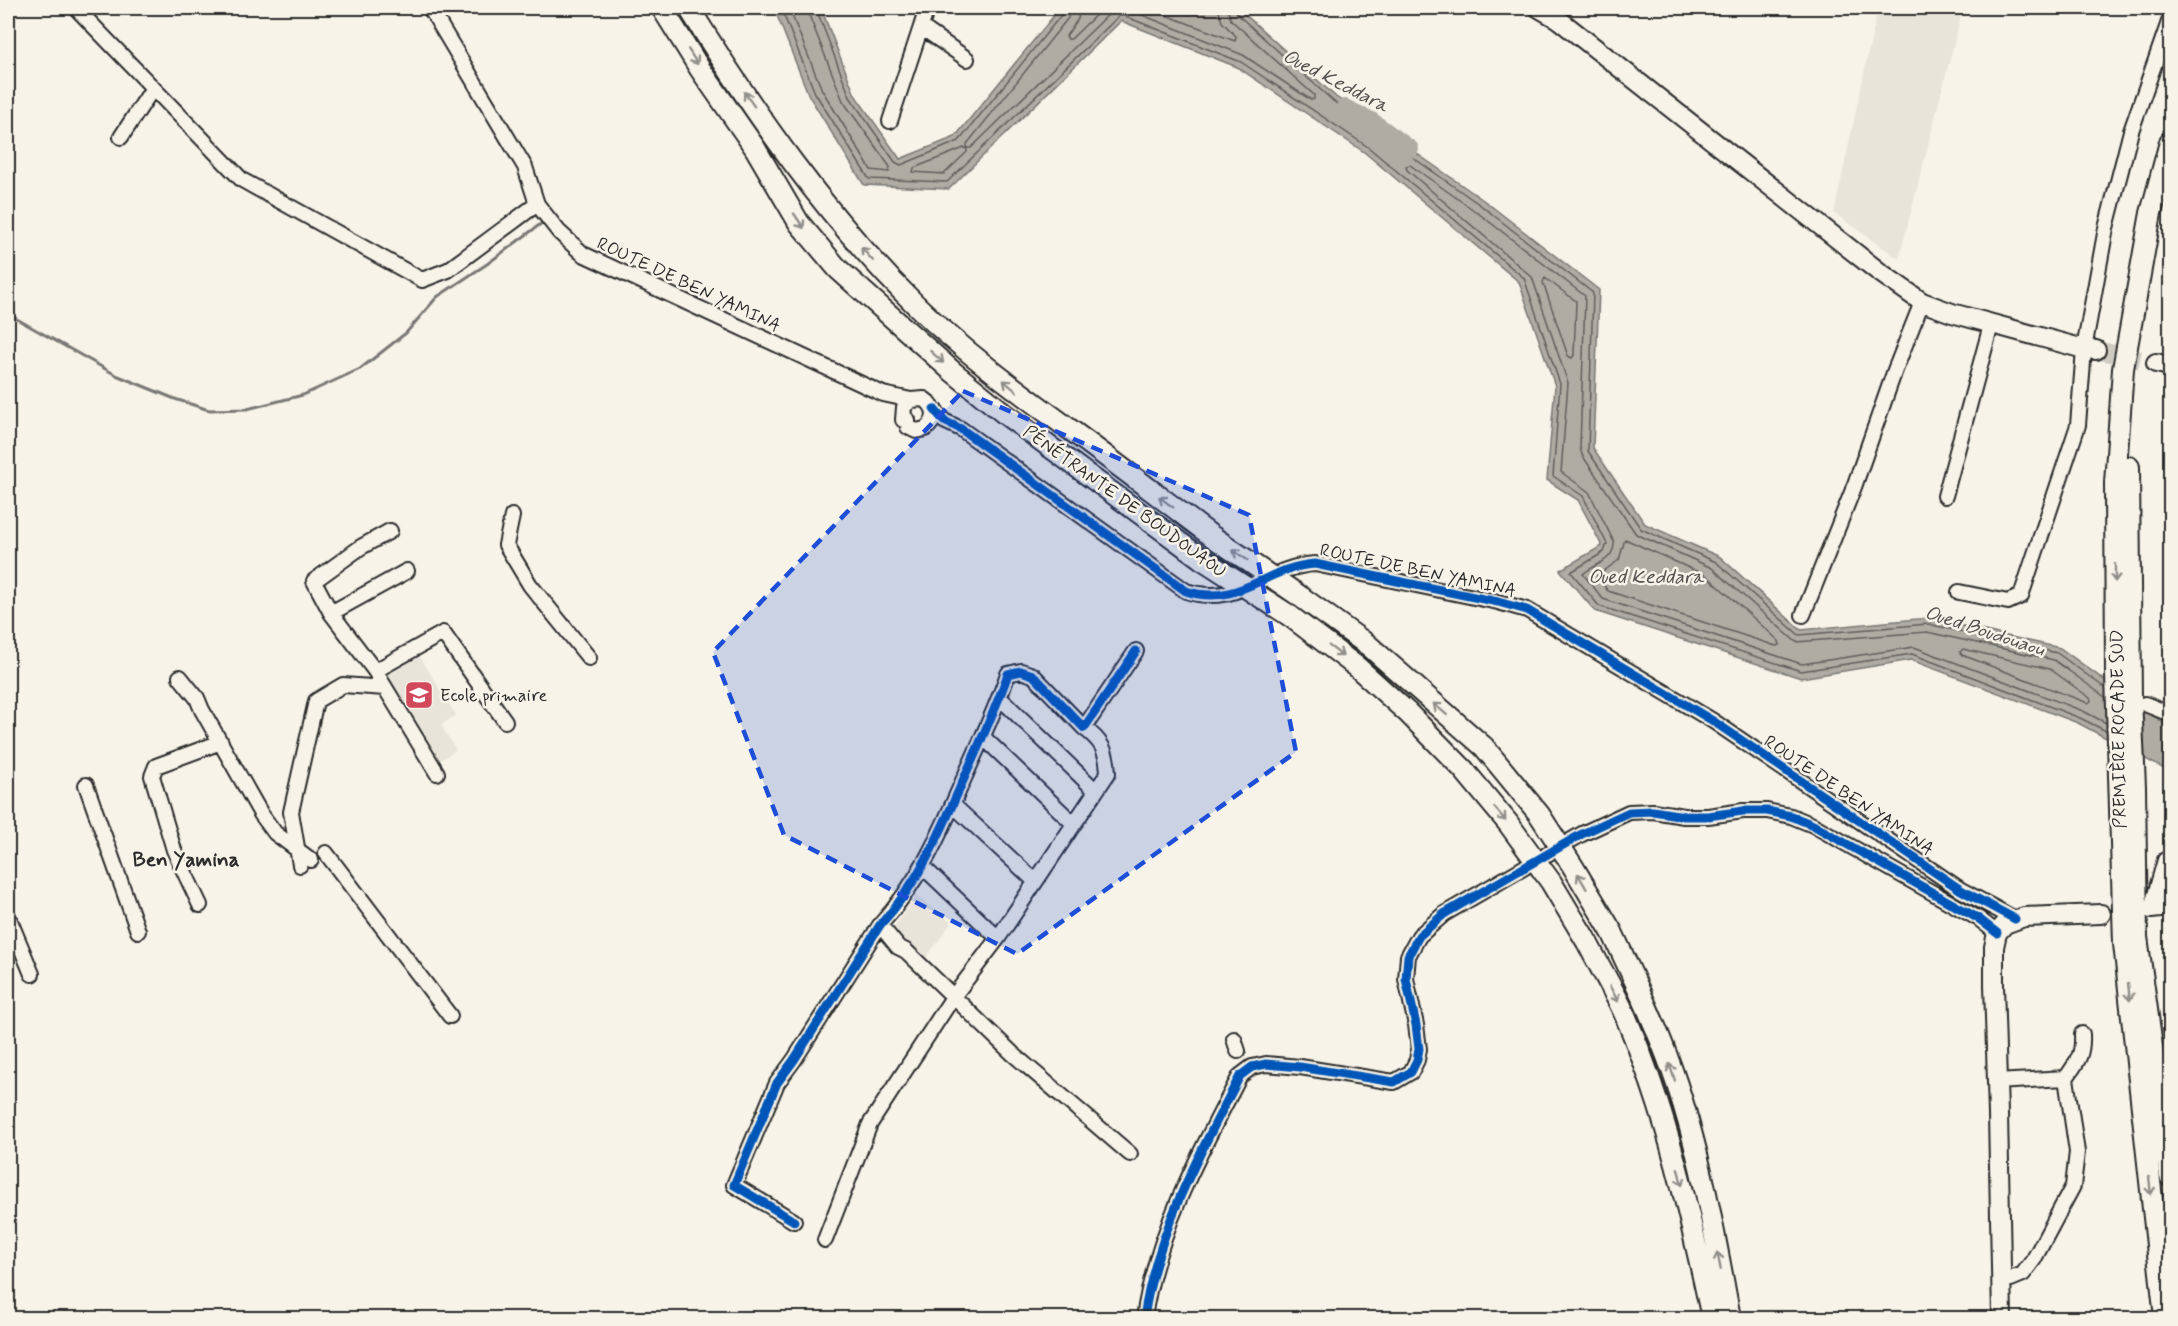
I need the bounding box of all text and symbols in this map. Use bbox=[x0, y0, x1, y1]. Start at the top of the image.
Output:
water label: Oued Keddara bbox=[1278, 43, 1394, 120]
one-way arrow bbox=[687, 48, 699, 65]
one-way arrow bbox=[743, 91, 755, 107]
one-way arrow bbox=[792, 212, 805, 229]
street label: ROUTE DE BEN YAMINA bbox=[593, 232, 784, 338]
one-way arrow bbox=[860, 246, 873, 262]
one-way arrow bbox=[929, 350, 944, 364]
one-way arrow bbox=[1003, 379, 1018, 393]
street label: PÉNÉTRANTE DE BOUDOUAOU bbox=[1018, 420, 1231, 584]
one-way arrow bbox=[1159, 496, 1175, 508]
street label: ROUTE DE BEN YAMINA bbox=[1317, 538, 1518, 604]
one-way arrow bbox=[1232, 549, 1249, 561]
one-way arrow bbox=[2109, 563, 2121, 583]
water label: Oued Keddara bbox=[1588, 564, 1705, 591]
water label: Oued Boudouaou bbox=[1921, 599, 2049, 664]
street label: PREMIÈRE ROCADE SUD bbox=[2105, 629, 2133, 829]
one-way arrow bbox=[1328, 645, 1344, 658]
school or university icon: Ecole primaire bbox=[403, 679, 435, 711]
place label: Ecole primaire bbox=[440, 684, 547, 708]
one-way arrow bbox=[1433, 702, 1448, 716]
street label: ROUTE DE BEN YAMINA bbox=[1759, 730, 1938, 862]
one-way arrow bbox=[1494, 806, 1507, 822]
district label: Ben Yamina bbox=[132, 846, 240, 874]
one-way arrow bbox=[1576, 873, 1588, 890]
one-way arrow bbox=[2124, 982, 2135, 1002]
one-way arrow bbox=[1608, 985, 1620, 1002]
one-way arrow bbox=[1666, 1063, 1677, 1082]
one-way arrow bbox=[1674, 1167, 1686, 1186]
one-way arrow bbox=[2145, 1176, 2156, 1195]
one-way arrow bbox=[1713, 1252, 1724, 1271]

